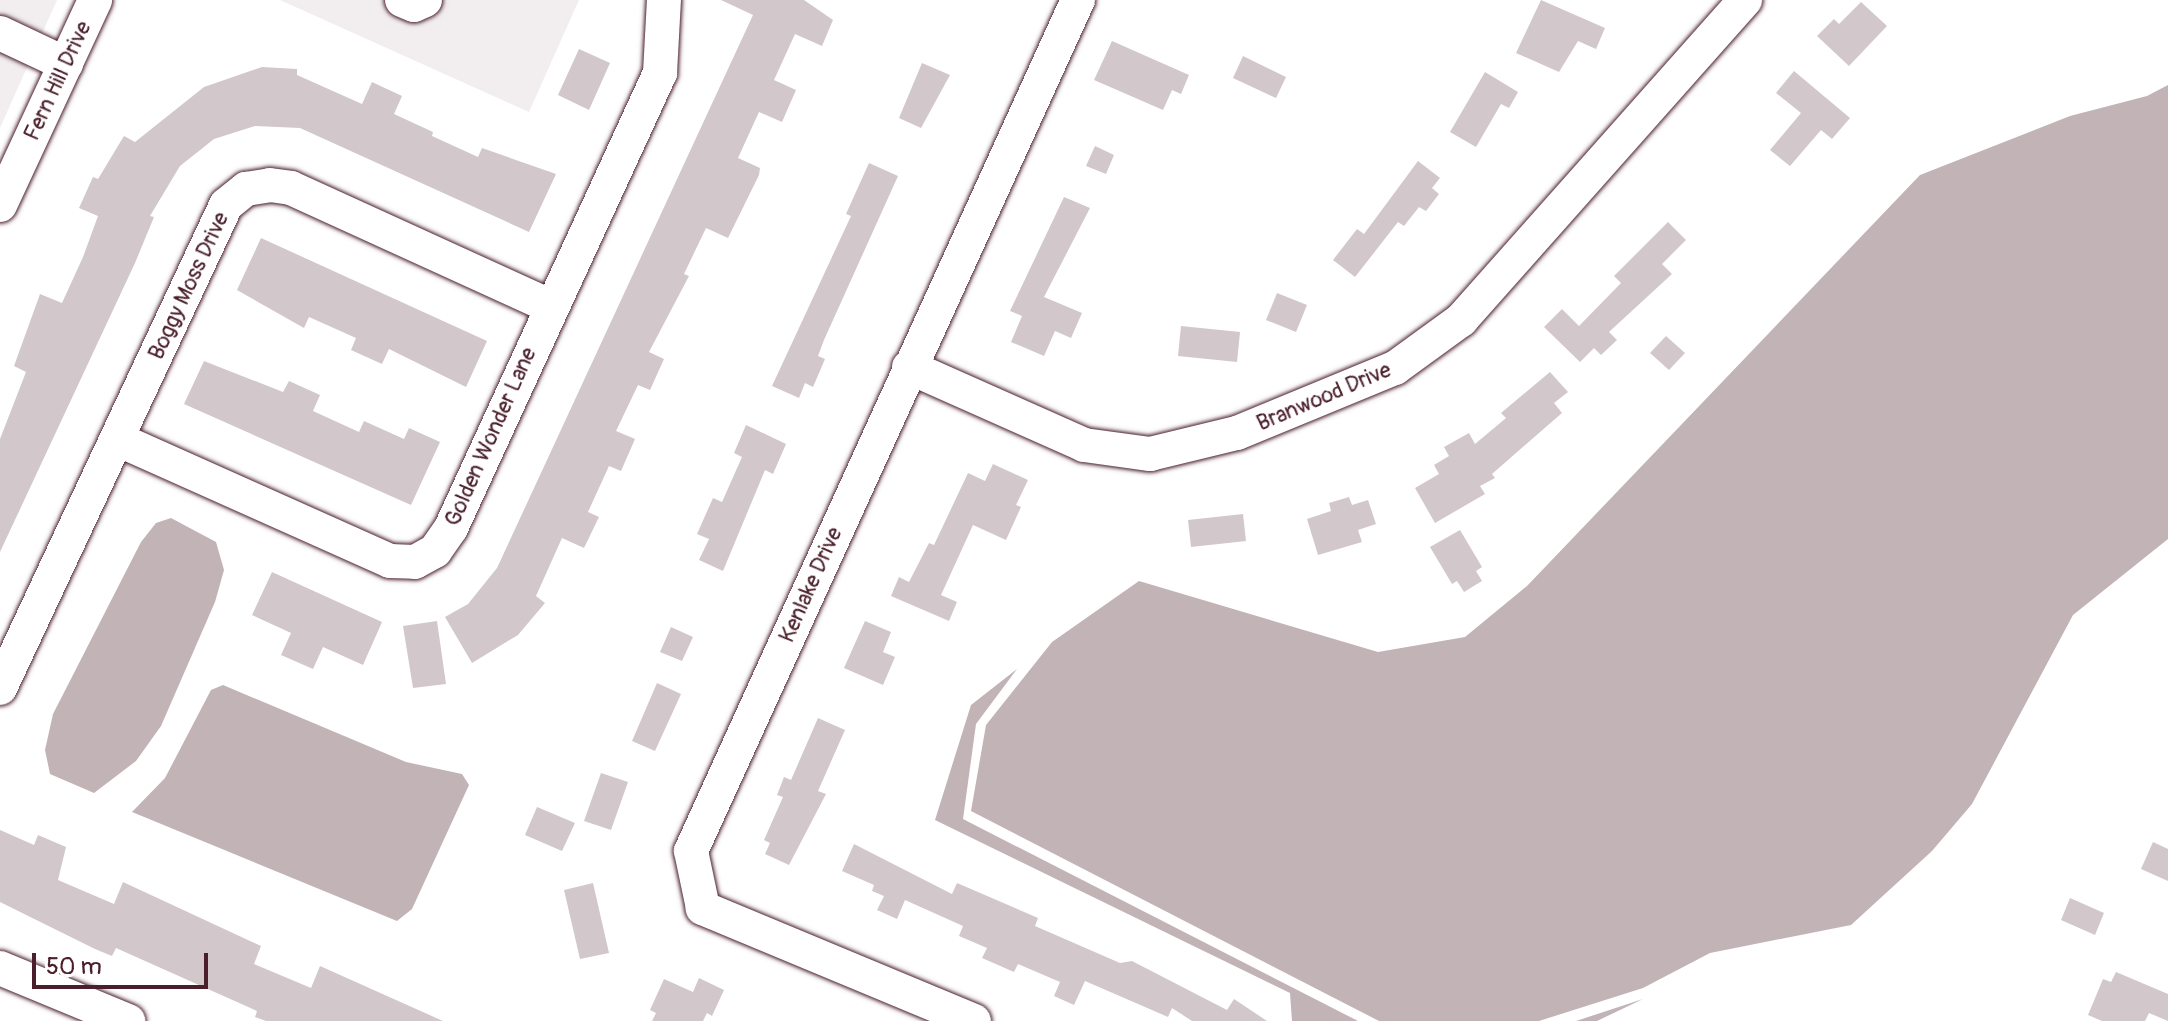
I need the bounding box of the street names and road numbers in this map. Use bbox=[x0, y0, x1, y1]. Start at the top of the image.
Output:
street label: Fern Hill Drive bbox=[19, 17, 97, 145]
street label: Boggy Moss Drive bbox=[143, 208, 235, 364]
street label: Golden Wonder Lane bbox=[440, 344, 542, 530]
street label: Branwood Drive bbox=[1253, 357, 1395, 437]
street label: Kenlake Drive bbox=[774, 523, 848, 647]

